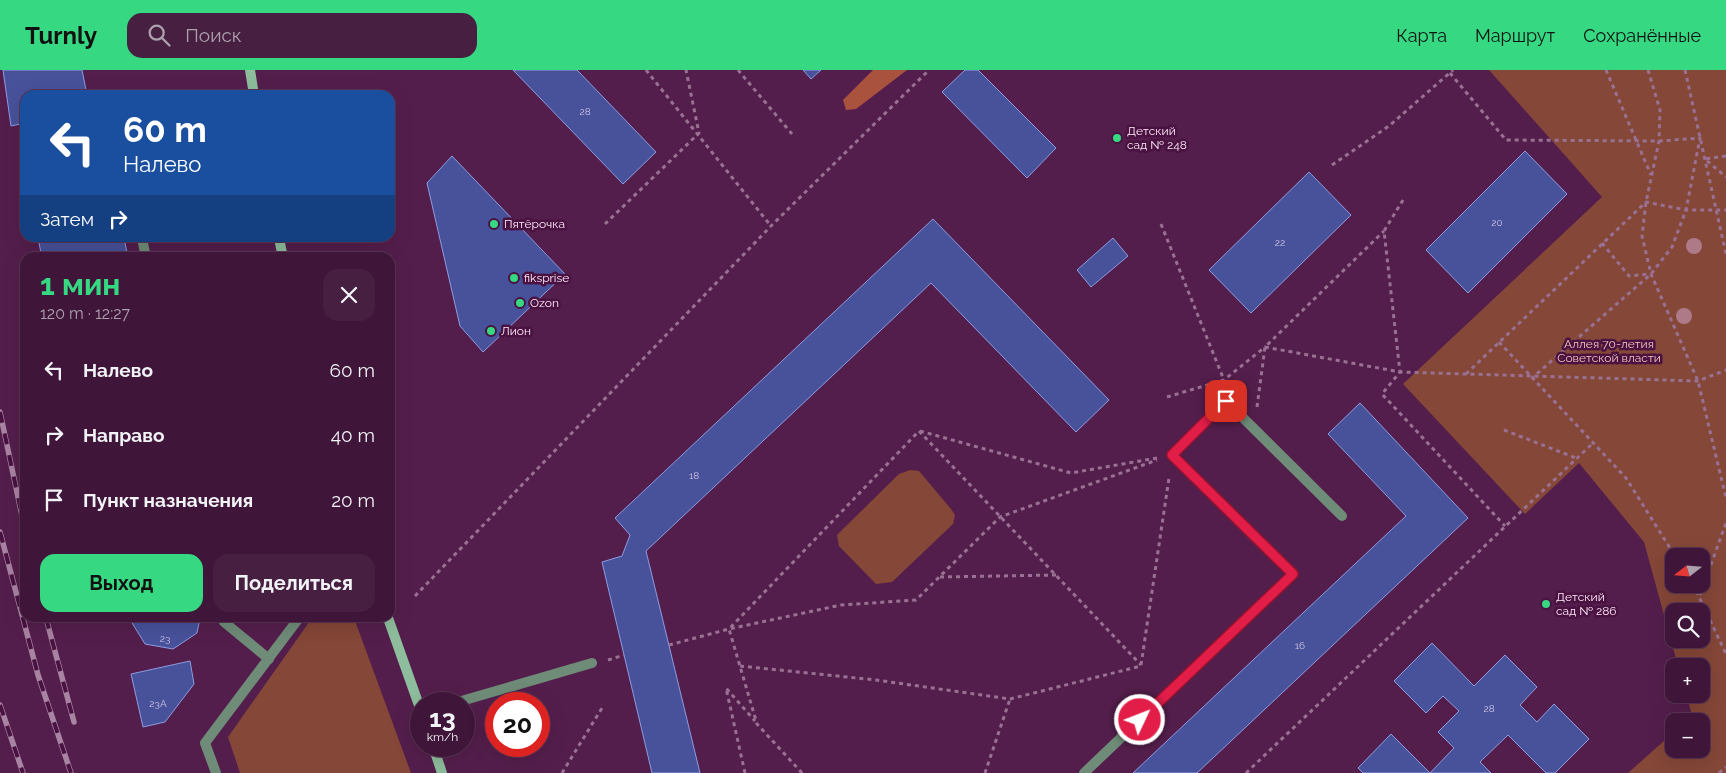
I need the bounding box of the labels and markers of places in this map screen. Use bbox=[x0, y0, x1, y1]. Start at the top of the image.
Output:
place label: Детский сад № 248 bbox=[1127, 124, 1187, 152]
marker: Детский сад № 248 bbox=[1111, 132, 1123, 144]
place label: Пятёрочка bbox=[504, 217, 565, 231]
marker: Пятёрочка bbox=[488, 218, 500, 230]
place label: fiksprise bbox=[524, 271, 569, 285]
marker: fiksprise bbox=[508, 272, 520, 284]
place label: Ozon bbox=[530, 296, 559, 310]
marker: Ozon bbox=[514, 297, 526, 309]
place label: Лион bbox=[501, 324, 531, 338]
marker: Лион bbox=[485, 325, 497, 337]
pin bbox=[1205, 380, 1247, 422]
place label: Детский сад № 286 bbox=[1556, 590, 1617, 618]
marker: Детский сад № 286 bbox=[1540, 598, 1552, 610]

